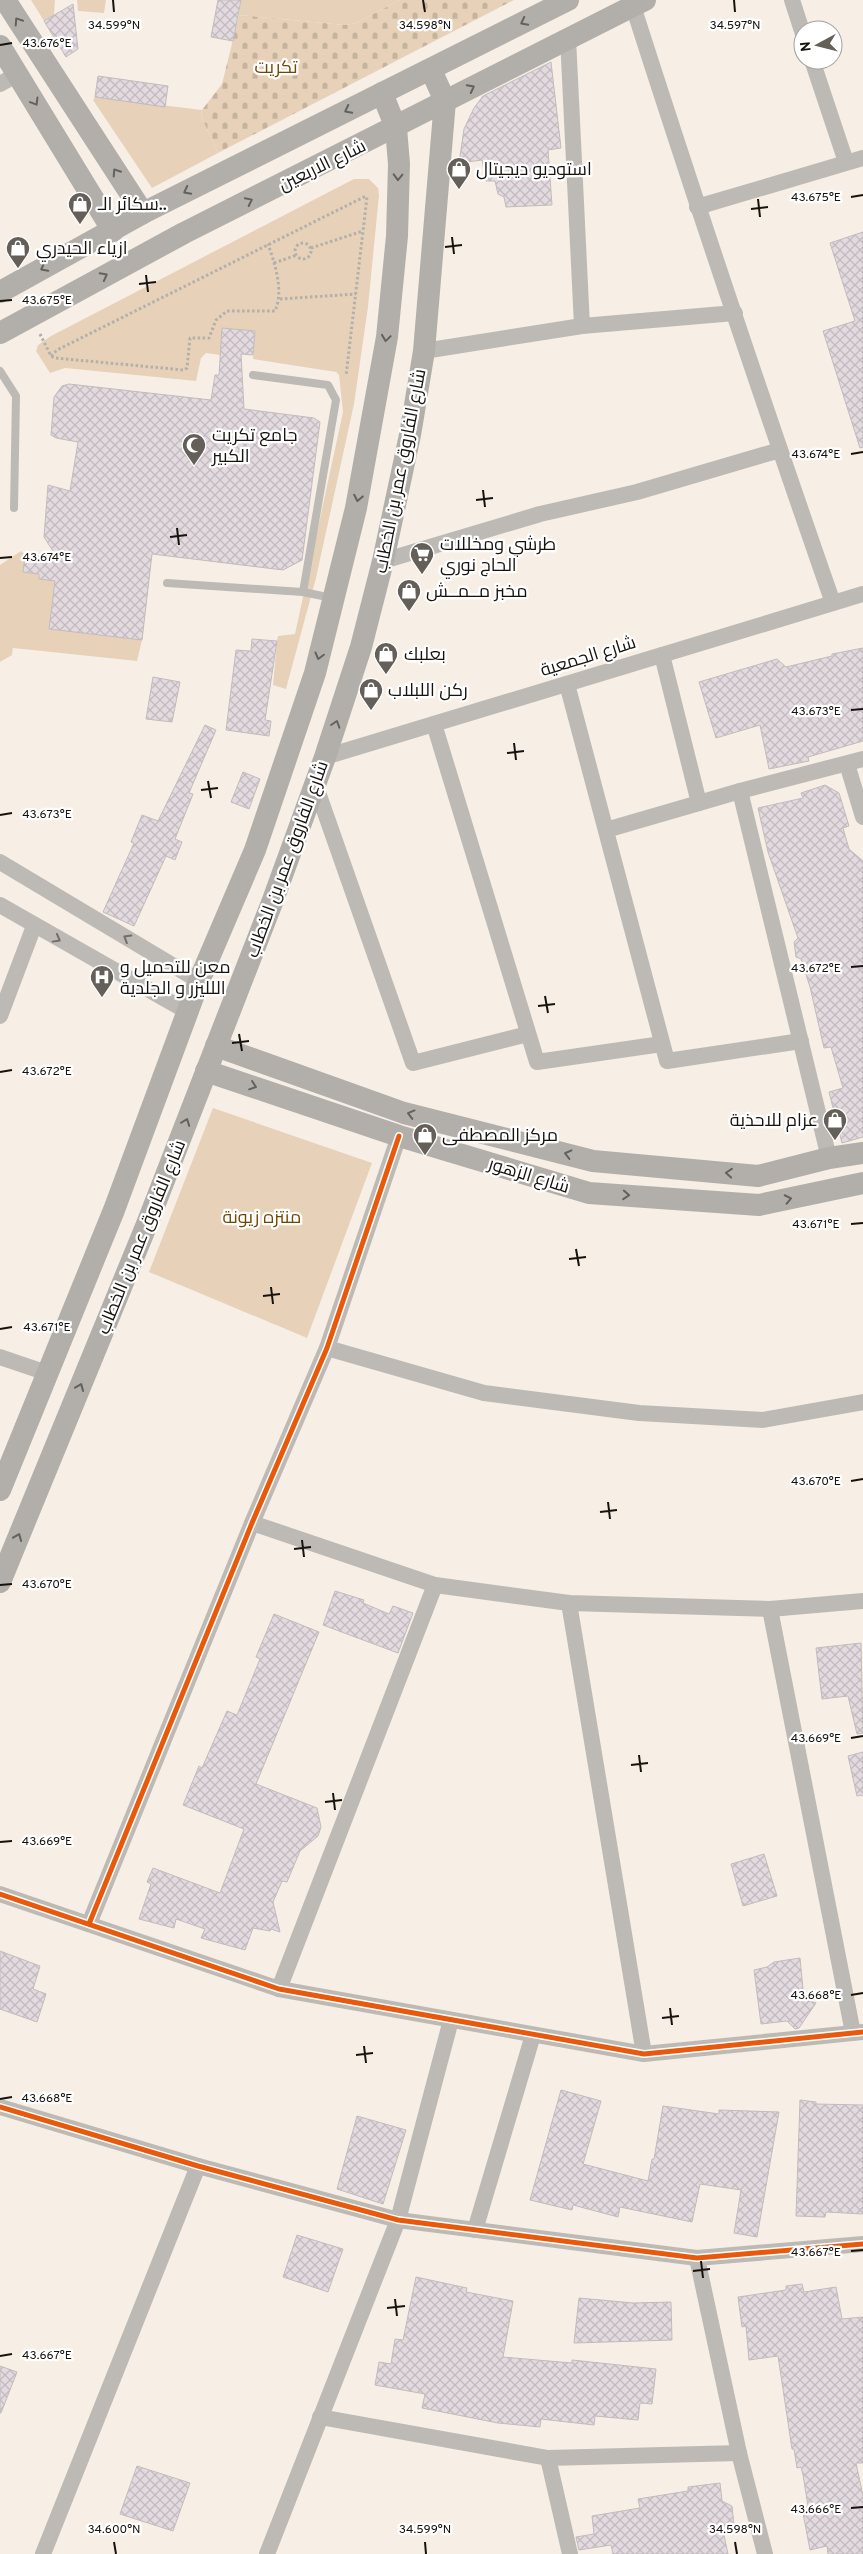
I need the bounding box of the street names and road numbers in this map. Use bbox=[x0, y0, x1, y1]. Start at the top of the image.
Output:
street label: شارع الاربعين bbox=[275, 135, 370, 197]
street label: شارع الفاروق عمر بن الخطاب bbox=[370, 367, 433, 575]
street label: شارع الجمعية bbox=[538, 632, 639, 683]
street label: شارع الفاروق عمر بن الخطاب bbox=[242, 758, 335, 961]
street label: شارع الفاروق عمر بن الخطاب bbox=[93, 1137, 192, 1338]
street label: شارع الزهور bbox=[484, 1153, 572, 1200]

